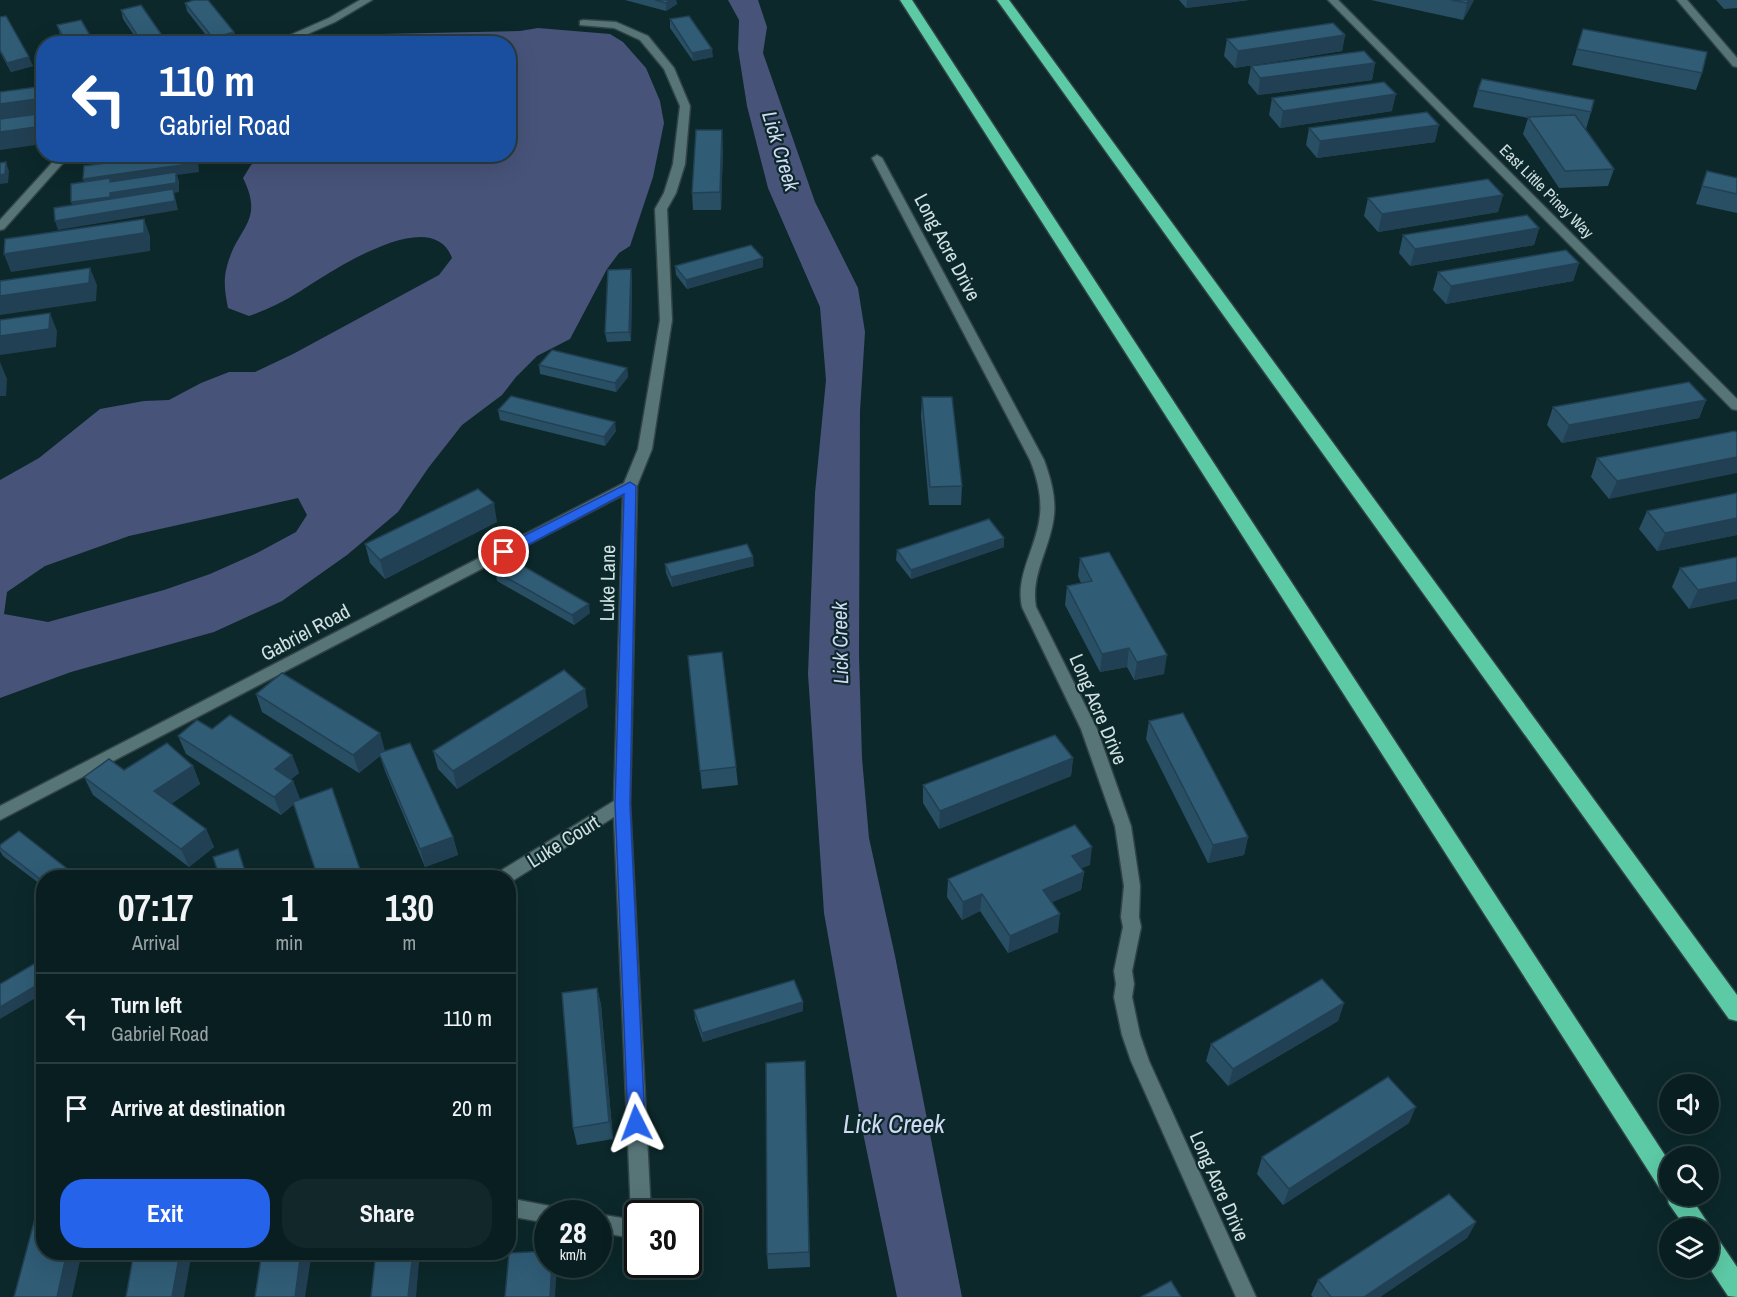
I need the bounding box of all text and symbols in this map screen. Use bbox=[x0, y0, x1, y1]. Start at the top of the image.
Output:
text: 110 m bbox=[159, 53, 255, 109]
icon: left bbox=[60, 60, 138, 138]
text: Gabriel Road bbox=[159, 107, 291, 143]
water label: Lick Creek bbox=[755, 107, 807, 196]
street label: East Little Piney Way bbox=[1495, 139, 1599, 243]
street label: Long Acre Drive bbox=[908, 189, 988, 305]
pin bbox=[478, 526, 529, 577]
icon: arrive bbox=[487, 535, 520, 568]
street label: Luke Lane bbox=[593, 544, 621, 622]
street label: Gabriel Road bbox=[256, 597, 354, 667]
water label: Lick Creek bbox=[825, 600, 855, 684]
street label: Long Acre Drive bbox=[1064, 650, 1134, 768]
street label: Luke Court bbox=[522, 808, 605, 874]
text: 07:17 bbox=[118, 884, 193, 932]
text: 1 bbox=[281, 884, 297, 932]
text: 130 bbox=[385, 884, 434, 932]
text: Arrival bbox=[132, 929, 179, 956]
text: min bbox=[275, 929, 303, 956]
text: m bbox=[403, 929, 416, 956]
text: Turn left bbox=[111, 990, 182, 1020]
icon: left bbox=[60, 1002, 93, 1035]
text: 110 m bbox=[443, 1003, 492, 1033]
text: Gabriel Road bbox=[111, 1020, 209, 1047]
map controls bbox=[1659, 1074, 1719, 1278]
button: sound bbox=[1659, 1074, 1719, 1134]
position arrow bbox=[604, 1091, 668, 1155]
icon: arrive bbox=[60, 1092, 93, 1125]
text: Arrive at destination bbox=[111, 1093, 285, 1123]
text: 20 m bbox=[452, 1093, 492, 1123]
water label: Lick Creek bbox=[843, 1106, 946, 1141]
street label: Long Acre Drive bbox=[1184, 1127, 1256, 1245]
button: search bbox=[1659, 1146, 1719, 1206]
button: Exit bbox=[60, 1179, 270, 1248]
button: Share bbox=[282, 1179, 492, 1248]
speed limit sign: 30 bbox=[624, 1200, 702, 1278]
text: 28 bbox=[559, 1212, 587, 1252]
button: layers bbox=[1659, 1218, 1719, 1278]
text: km/h bbox=[560, 1244, 586, 1265]

